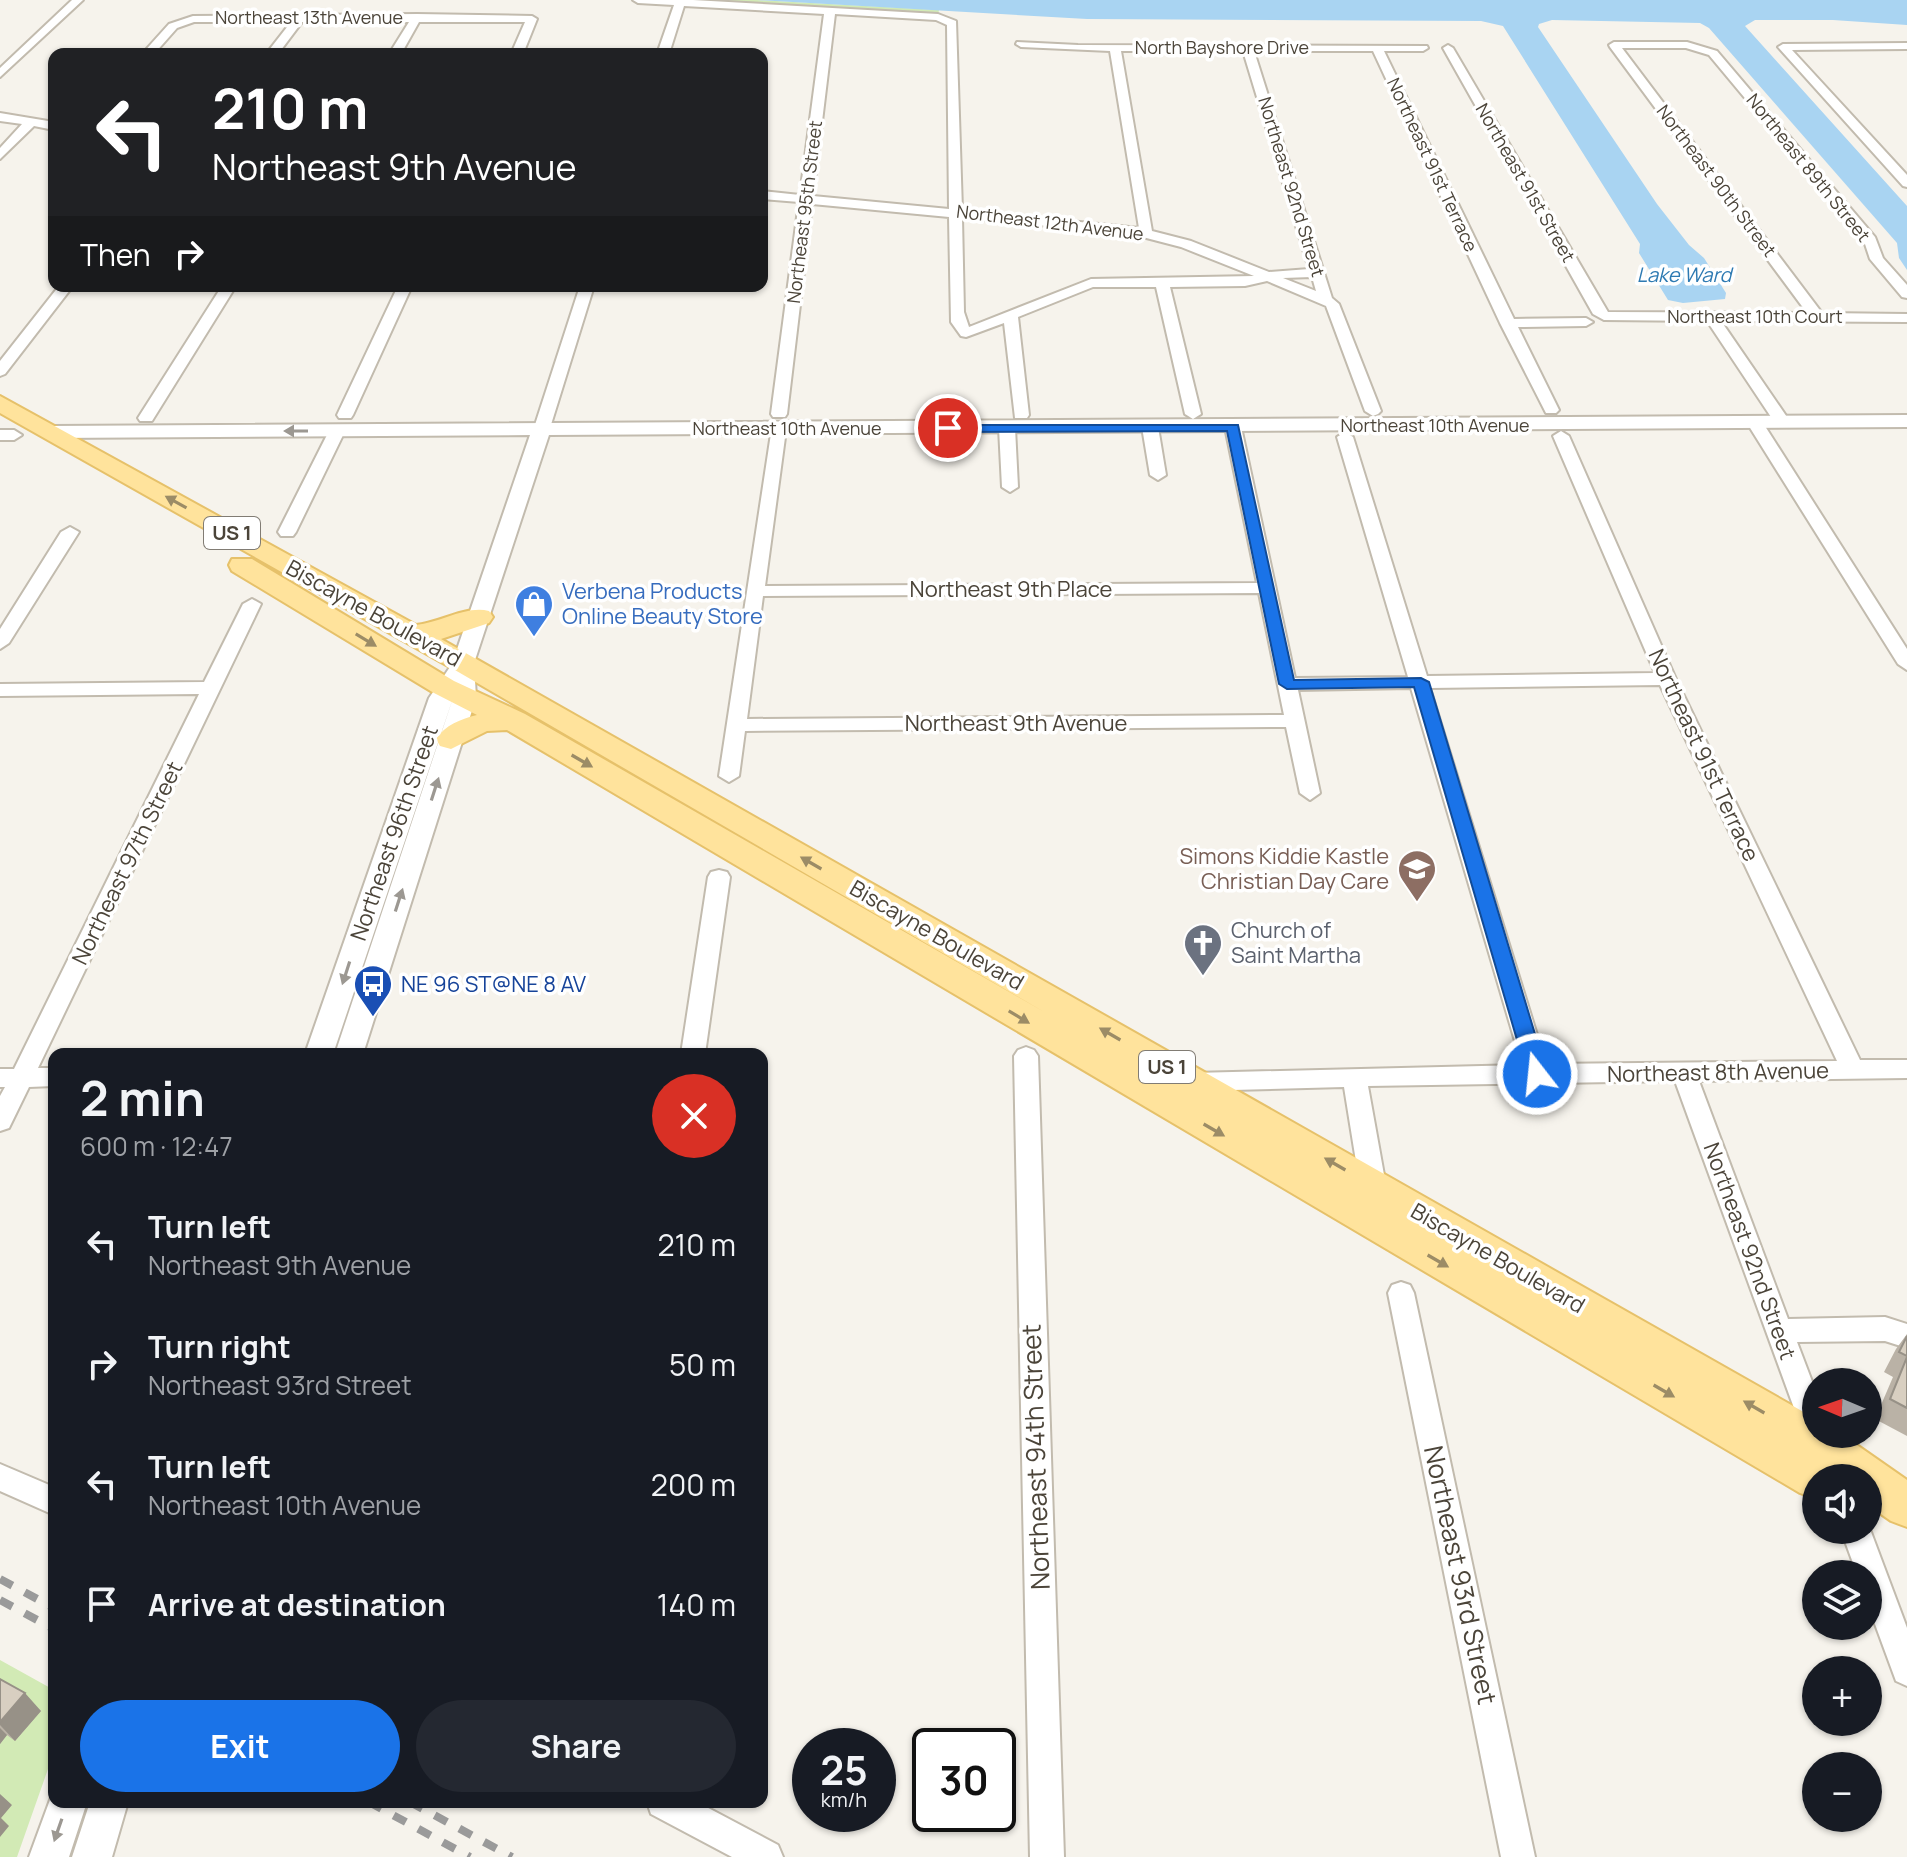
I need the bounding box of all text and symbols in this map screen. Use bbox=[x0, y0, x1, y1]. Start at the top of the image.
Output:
street label: Northeast 13th Avenue bbox=[215, 5, 403, 29]
street label: North Bayshore Drive bbox=[1135, 35, 1309, 59]
text: 210 m bbox=[212, 69, 368, 146]
street label: Northeast 91st Terrace bbox=[1382, 74, 1484, 255]
icon: left bbox=[80, 80, 184, 184]
street label: Northeast 89th Street bbox=[1742, 88, 1876, 246]
street label: Northeast 92nd Street bbox=[1253, 94, 1331, 280]
street label: Northeast 91st Street bbox=[1471, 99, 1581, 266]
street label: Northeast 90th Street bbox=[1652, 100, 1782, 261]
street label: Northeast 95th Street bbox=[781, 119, 827, 305]
text: Northeast 9th Avenue bbox=[212, 142, 577, 191]
street label: Northeast 12th Avenue bbox=[955, 199, 1145, 245]
icon: right bbox=[167, 232, 211, 276]
text: Then bbox=[80, 234, 151, 275]
water label: Lake Ward bbox=[1637, 261, 1734, 288]
street label: Northeast 10th Court bbox=[1667, 304, 1843, 328]
pin bbox=[914, 394, 982, 462]
icon: arrive bbox=[926, 406, 970, 450]
street label: Northeast 10th Avenue bbox=[1340, 413, 1530, 437]
street label: Northeast 10th Avenue bbox=[692, 416, 882, 440]
one-way arrow bbox=[283, 425, 308, 437]
one-way arrow bbox=[164, 495, 187, 509]
road number: US 1 bbox=[204, 517, 260, 549]
street label: Biscayne Boulevard bbox=[281, 552, 467, 674]
street label: Northeast 9th Place bbox=[910, 574, 1113, 604]
place label: Verbena Products Online Beauty Store bbox=[562, 576, 763, 631]
shop icon: Verbena Products Online Beauty Store bbox=[513, 583, 555, 638]
one-way arrow bbox=[355, 633, 377, 647]
street label: Northeast 91st Terrace bbox=[1642, 644, 1766, 866]
street label: Northeast 9th Avenue bbox=[905, 708, 1128, 738]
street label: Northeast 96th Street bbox=[343, 721, 445, 945]
one-way arrow bbox=[571, 754, 593, 768]
street label: Northeast 97th Street bbox=[65, 756, 189, 970]
one-way arrow bbox=[429, 777, 442, 801]
place label: Simons Kiddie Kastle Christian Day Care bbox=[1179, 841, 1389, 896]
school or university icon: Simons Kiddie Kastle Christian Day Care bbox=[1396, 848, 1438, 903]
one-way arrow bbox=[800, 856, 822, 870]
street label: Biscayne Boulevard bbox=[844, 873, 1030, 997]
one-way arrow bbox=[393, 887, 406, 911]
place label: Church of Saint Martha bbox=[1231, 915, 1361, 970]
church icon: Church of Saint Martha bbox=[1182, 922, 1224, 977]
one-way arrow bbox=[340, 961, 352, 985]
bus stop icon: NE 96 ST@NE 8 AV bbox=[352, 963, 394, 1018]
place label: NE 96 ST@NE 8 AV bbox=[401, 969, 587, 999]
one-way arrow bbox=[1008, 1010, 1031, 1024]
one-way arrow bbox=[1099, 1027, 1121, 1041]
position arrow bbox=[1495, 1032, 1579, 1116]
road number: US 1 bbox=[1139, 1051, 1195, 1083]
street label: Northeast 8th Avenue bbox=[1607, 1055, 1829, 1089]
text: 2 min bbox=[80, 1065, 205, 1130]
button: close bbox=[652, 1074, 736, 1158]
one-way arrow bbox=[1202, 1123, 1225, 1137]
text: 600 m · 12:47 bbox=[80, 1128, 233, 1164]
street label: Northeast 92nd Street bbox=[1697, 1138, 1803, 1364]
one-way arrow bbox=[1324, 1157, 1346, 1171]
street label: Biscayne Boulevard bbox=[1405, 1196, 1591, 1320]
text: Turn left bbox=[148, 1206, 271, 1247]
icon: left bbox=[80, 1222, 124, 1266]
text: 210 m bbox=[657, 1224, 736, 1265]
text: Northeast 9th Avenue bbox=[148, 1247, 411, 1283]
one-way arrow bbox=[1427, 1254, 1450, 1268]
street label: Northeast 94th Street bbox=[1012, 1324, 1058, 1591]
text: Turn right bbox=[148, 1326, 291, 1367]
icon: right bbox=[80, 1342, 124, 1386]
text: 50 m bbox=[669, 1344, 736, 1385]
text: Northeast 93rd Street bbox=[148, 1367, 412, 1403]
north arrow bbox=[1802, 1368, 1882, 1448]
map controls bbox=[1802, 1368, 1882, 1832]
one-way arrow bbox=[1653, 1384, 1675, 1398]
one-way arrow bbox=[1742, 1400, 1765, 1414]
street label: Northeast 93rd Street bbox=[1416, 1442, 1506, 1707]
text: Turn left bbox=[148, 1446, 271, 1487]
icon: left bbox=[80, 1462, 124, 1506]
text: 200 m bbox=[651, 1464, 736, 1505]
button: sound bbox=[1802, 1464, 1882, 1544]
text: Northeast 10th Avenue bbox=[148, 1487, 421, 1523]
button: layers bbox=[1802, 1560, 1882, 1640]
icon: arrive bbox=[80, 1582, 124, 1626]
text: Arrive at destination bbox=[148, 1584, 446, 1625]
text: 140 m bbox=[657, 1584, 736, 1625]
button: + bbox=[1802, 1656, 1882, 1736]
button: Exit bbox=[80, 1700, 400, 1792]
button: Share bbox=[416, 1700, 736, 1792]
speed limit sign: 30 bbox=[912, 1728, 1016, 1832]
text: 25 bbox=[820, 1742, 868, 1797]
button: − bbox=[1802, 1752, 1882, 1832]
text: km/h bbox=[821, 1786, 867, 1813]
one-way arrow bbox=[52, 1818, 64, 1842]

